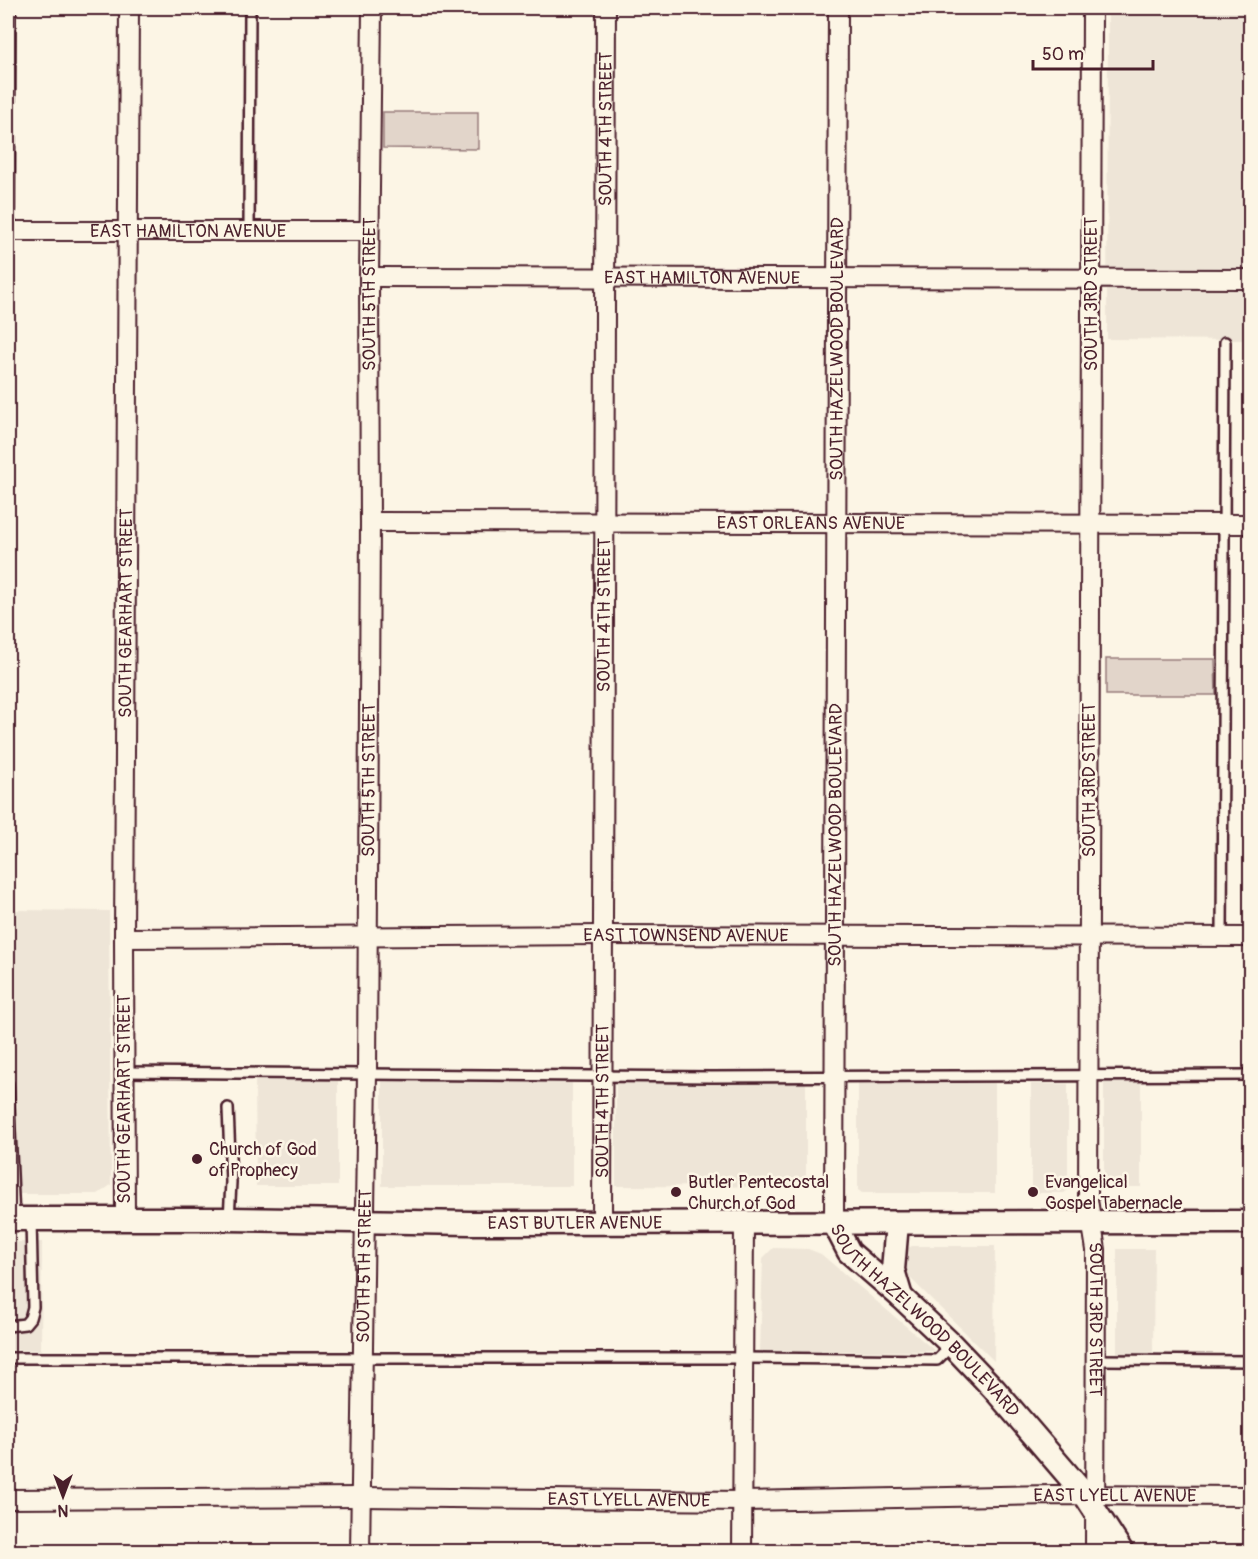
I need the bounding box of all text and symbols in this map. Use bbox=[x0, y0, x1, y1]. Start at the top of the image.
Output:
scale bar bbox=[1033, 33, 1153, 71]
text: 50 m bbox=[1042, 43, 1084, 66]
street label: SOUTH 4TH STREET bbox=[594, 52, 617, 206]
street label: SOUTH 5TH STREET bbox=[357, 217, 381, 371]
street label: SOUTH HAZELWOOD BOULEVARD bbox=[825, 217, 849, 481]
street label: SOUTH 3RD STREET bbox=[1080, 217, 1103, 371]
street label: EAST HAMILTON AVENUE bbox=[90, 220, 286, 243]
street label: EAST HAMILTON AVENUE bbox=[604, 266, 800, 289]
street label: SOUTH GEARHART STREET bbox=[114, 508, 138, 718]
street label: EAST ORLEANS AVENUE bbox=[717, 511, 905, 535]
street label: SOUTH 4TH STREET bbox=[592, 538, 616, 692]
street label: SOUTH 5TH STREET bbox=[357, 703, 381, 857]
street label: SOUTH HAZELWOOD BOULEVARD bbox=[823, 703, 847, 967]
street label: SOUTH 3RD STREET bbox=[1078, 703, 1101, 857]
street label: EAST TOWNSEND AVENUE bbox=[583, 923, 789, 947]
street label: SOUTH GEARHART STREET bbox=[113, 994, 136, 1204]
street label: SOUTH 4TH STREET bbox=[591, 1024, 614, 1178]
place label: Church of God of Prophecy bbox=[209, 1138, 317, 1182]
marker: Church of God of Prophecy bbox=[190, 1152, 204, 1166]
place label: Butler Pentecostal Church of God bbox=[688, 1171, 829, 1215]
place label: Evangelical Gospel Tabernacle bbox=[1045, 1171, 1183, 1215]
marker: Butler Pentecostal Church of God bbox=[669, 1185, 683, 1199]
marker: Evangelical Gospel Tabernacle bbox=[1026, 1185, 1040, 1199]
street label: SOUTH 5TH STREET bbox=[352, 1189, 377, 1343]
street label: EAST BUTLER AVENUE bbox=[488, 1211, 662, 1234]
street label: SOUTH HAZELWOOD BOULEVARD bbox=[825, 1220, 1025, 1422]
street label: SOUTH 3RD STREET bbox=[1083, 1240, 1108, 1397]
north arrow bbox=[33, 1466, 93, 1526]
street label: EAST LYELL AVENUE bbox=[1033, 1483, 1196, 1507]
street label: EAST LYELL AVENUE bbox=[547, 1487, 711, 1512]
text: N bbox=[57, 1500, 68, 1520]

